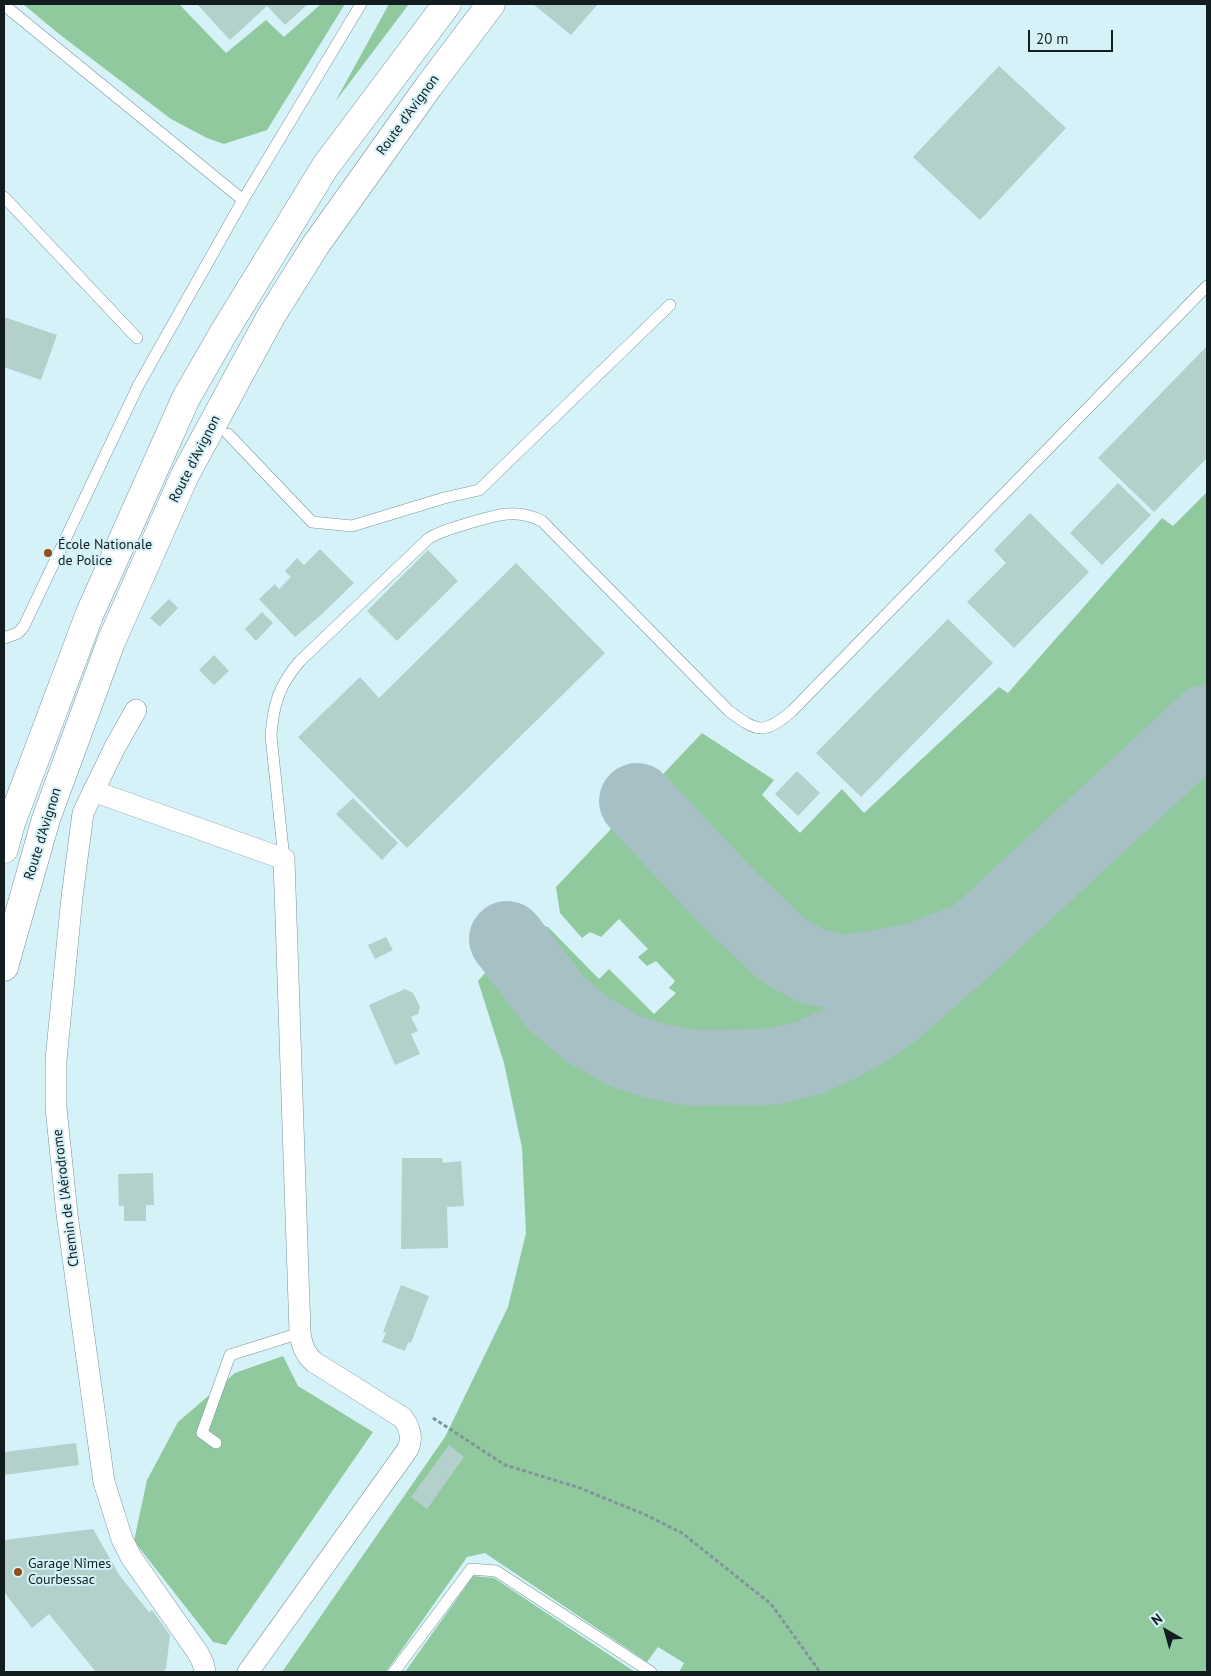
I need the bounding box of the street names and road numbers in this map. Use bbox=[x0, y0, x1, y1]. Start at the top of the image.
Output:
street label: Route d'Avignon bbox=[373, 71, 443, 159]
street label: Route d'Avignon bbox=[166, 413, 224, 505]
street label: Route d'Avignon bbox=[21, 786, 65, 882]
street label: Chemin de l'Aérodrome bbox=[49, 1128, 83, 1268]

